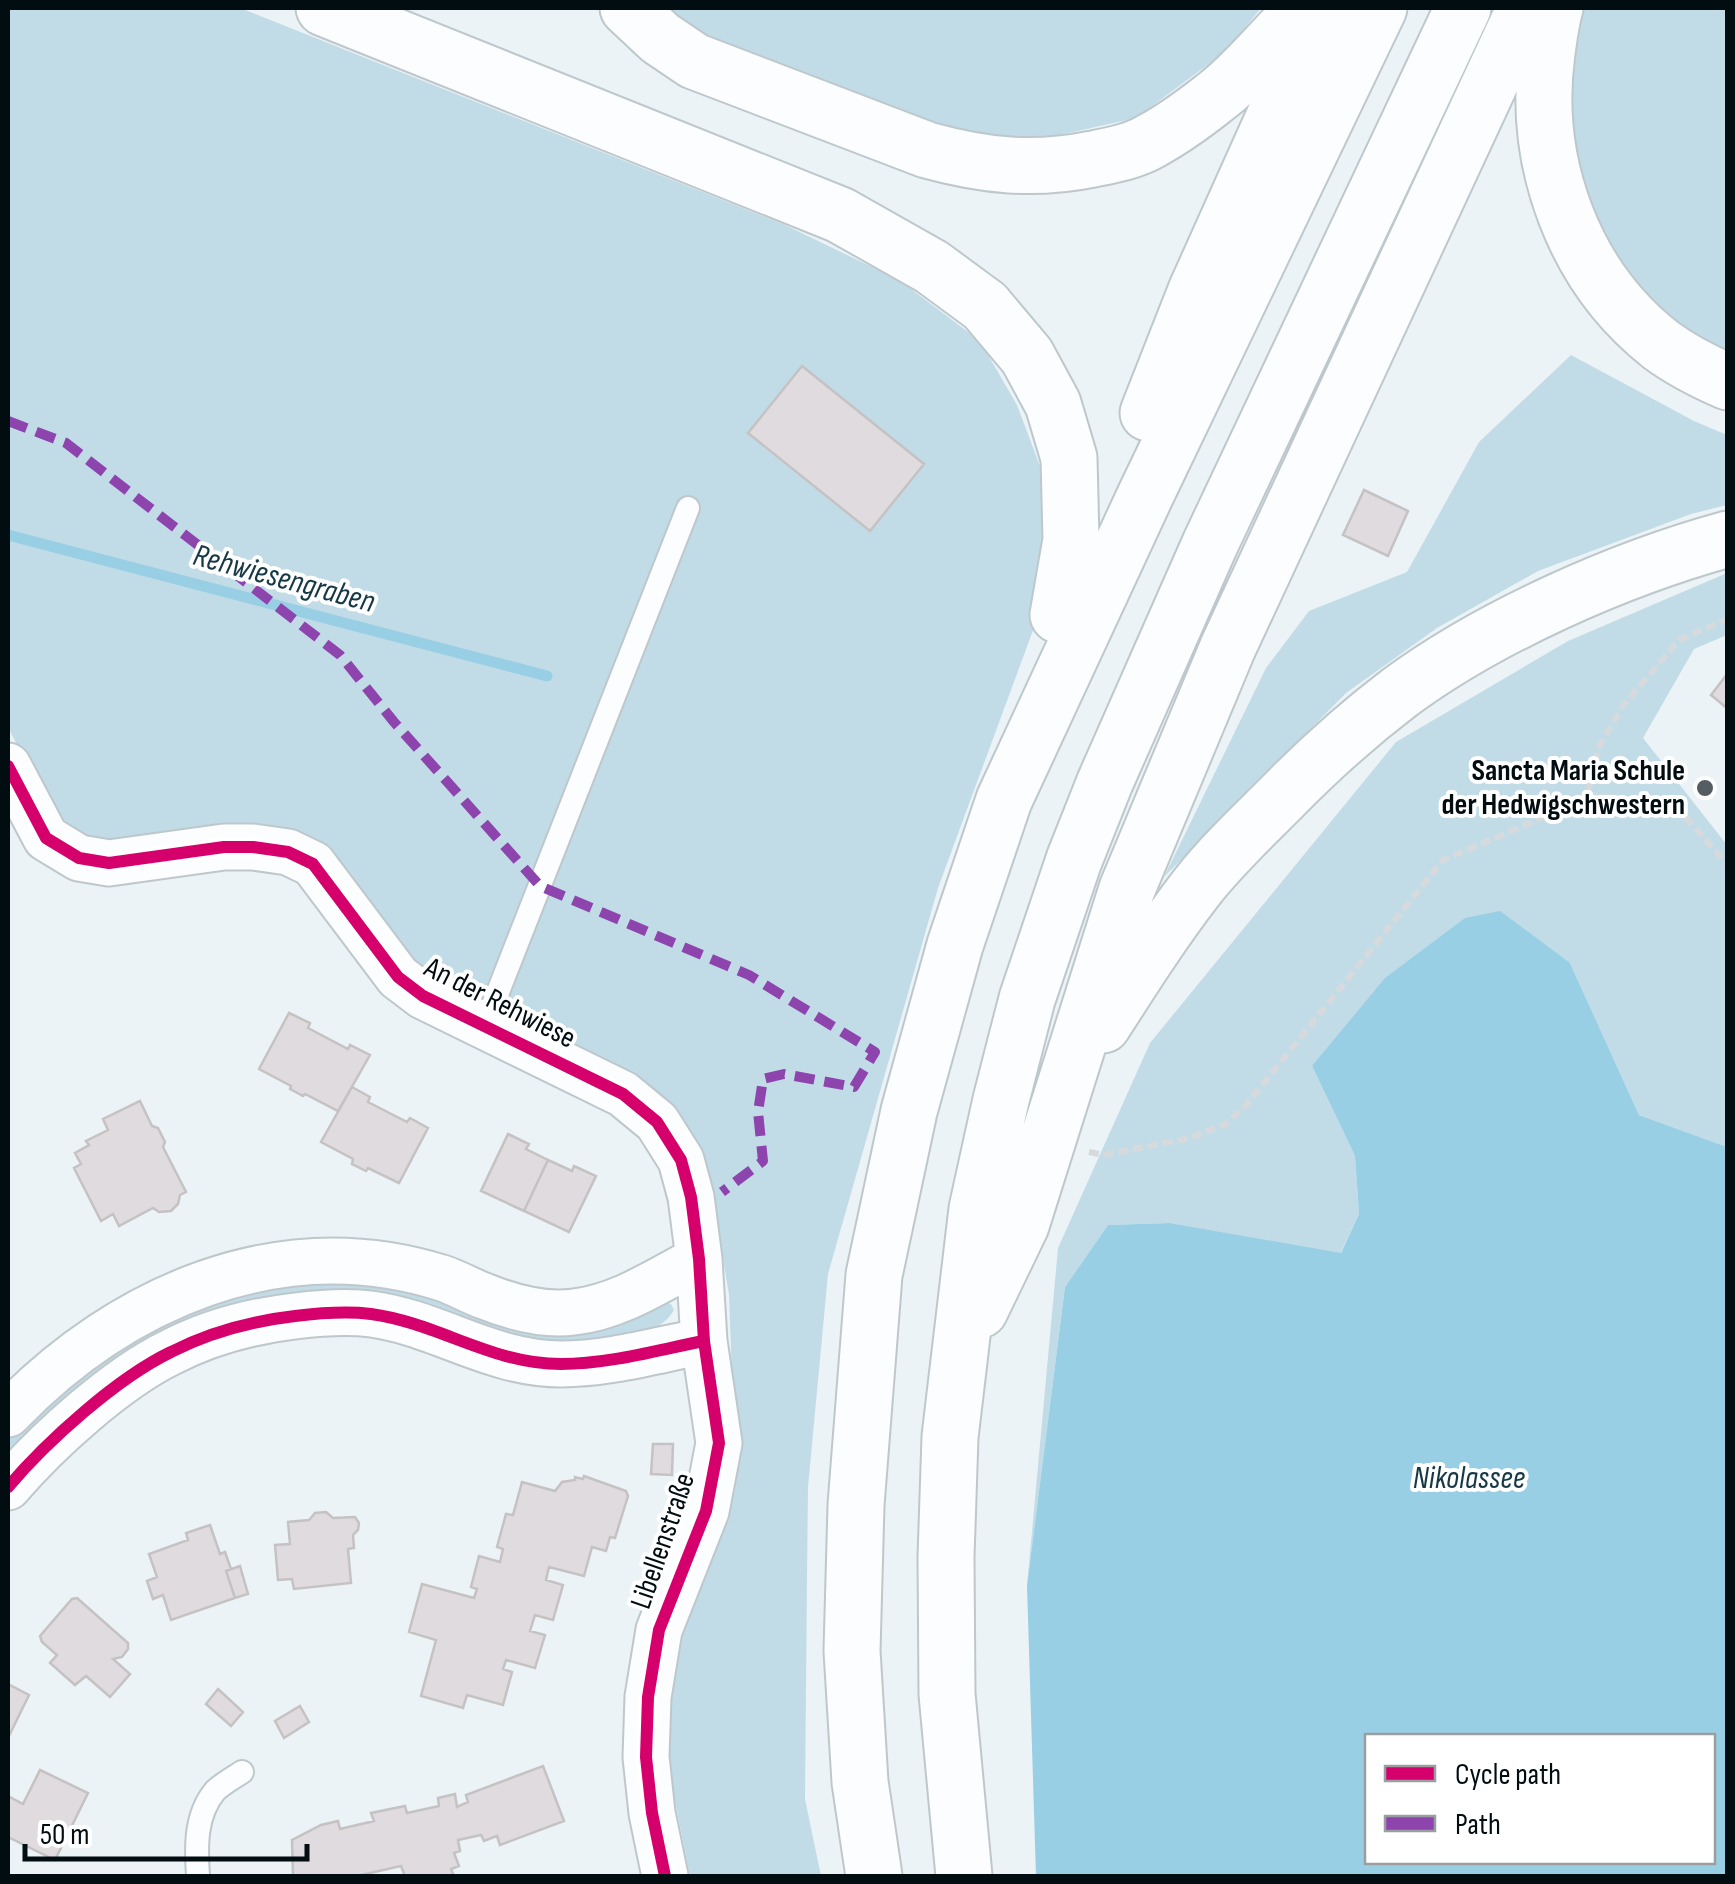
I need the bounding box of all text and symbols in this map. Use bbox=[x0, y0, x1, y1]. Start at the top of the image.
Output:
water label: Rehwiesengraben bbox=[189, 536, 379, 622]
place label: Sancta Maria Schule der Hedwigschwestern bbox=[1442, 753, 1685, 823]
marker: Sancta Maria Schule der Hedwigschwestern bbox=[1694, 777, 1716, 799]
street label: An der Rehwiese bbox=[418, 949, 582, 1056]
water label: Nikolassee bbox=[1413, 1459, 1525, 1498]
street label: Libellenstraße bbox=[623, 1468, 703, 1614]
legend bbox=[1365, 1734, 1715, 1864]
text: Cycle path bbox=[1455, 1757, 1561, 1793]
scale bar bbox=[25, 1799, 308, 1861]
text: Path bbox=[1455, 1807, 1501, 1843]
text: 50 m bbox=[40, 1817, 89, 1853]

